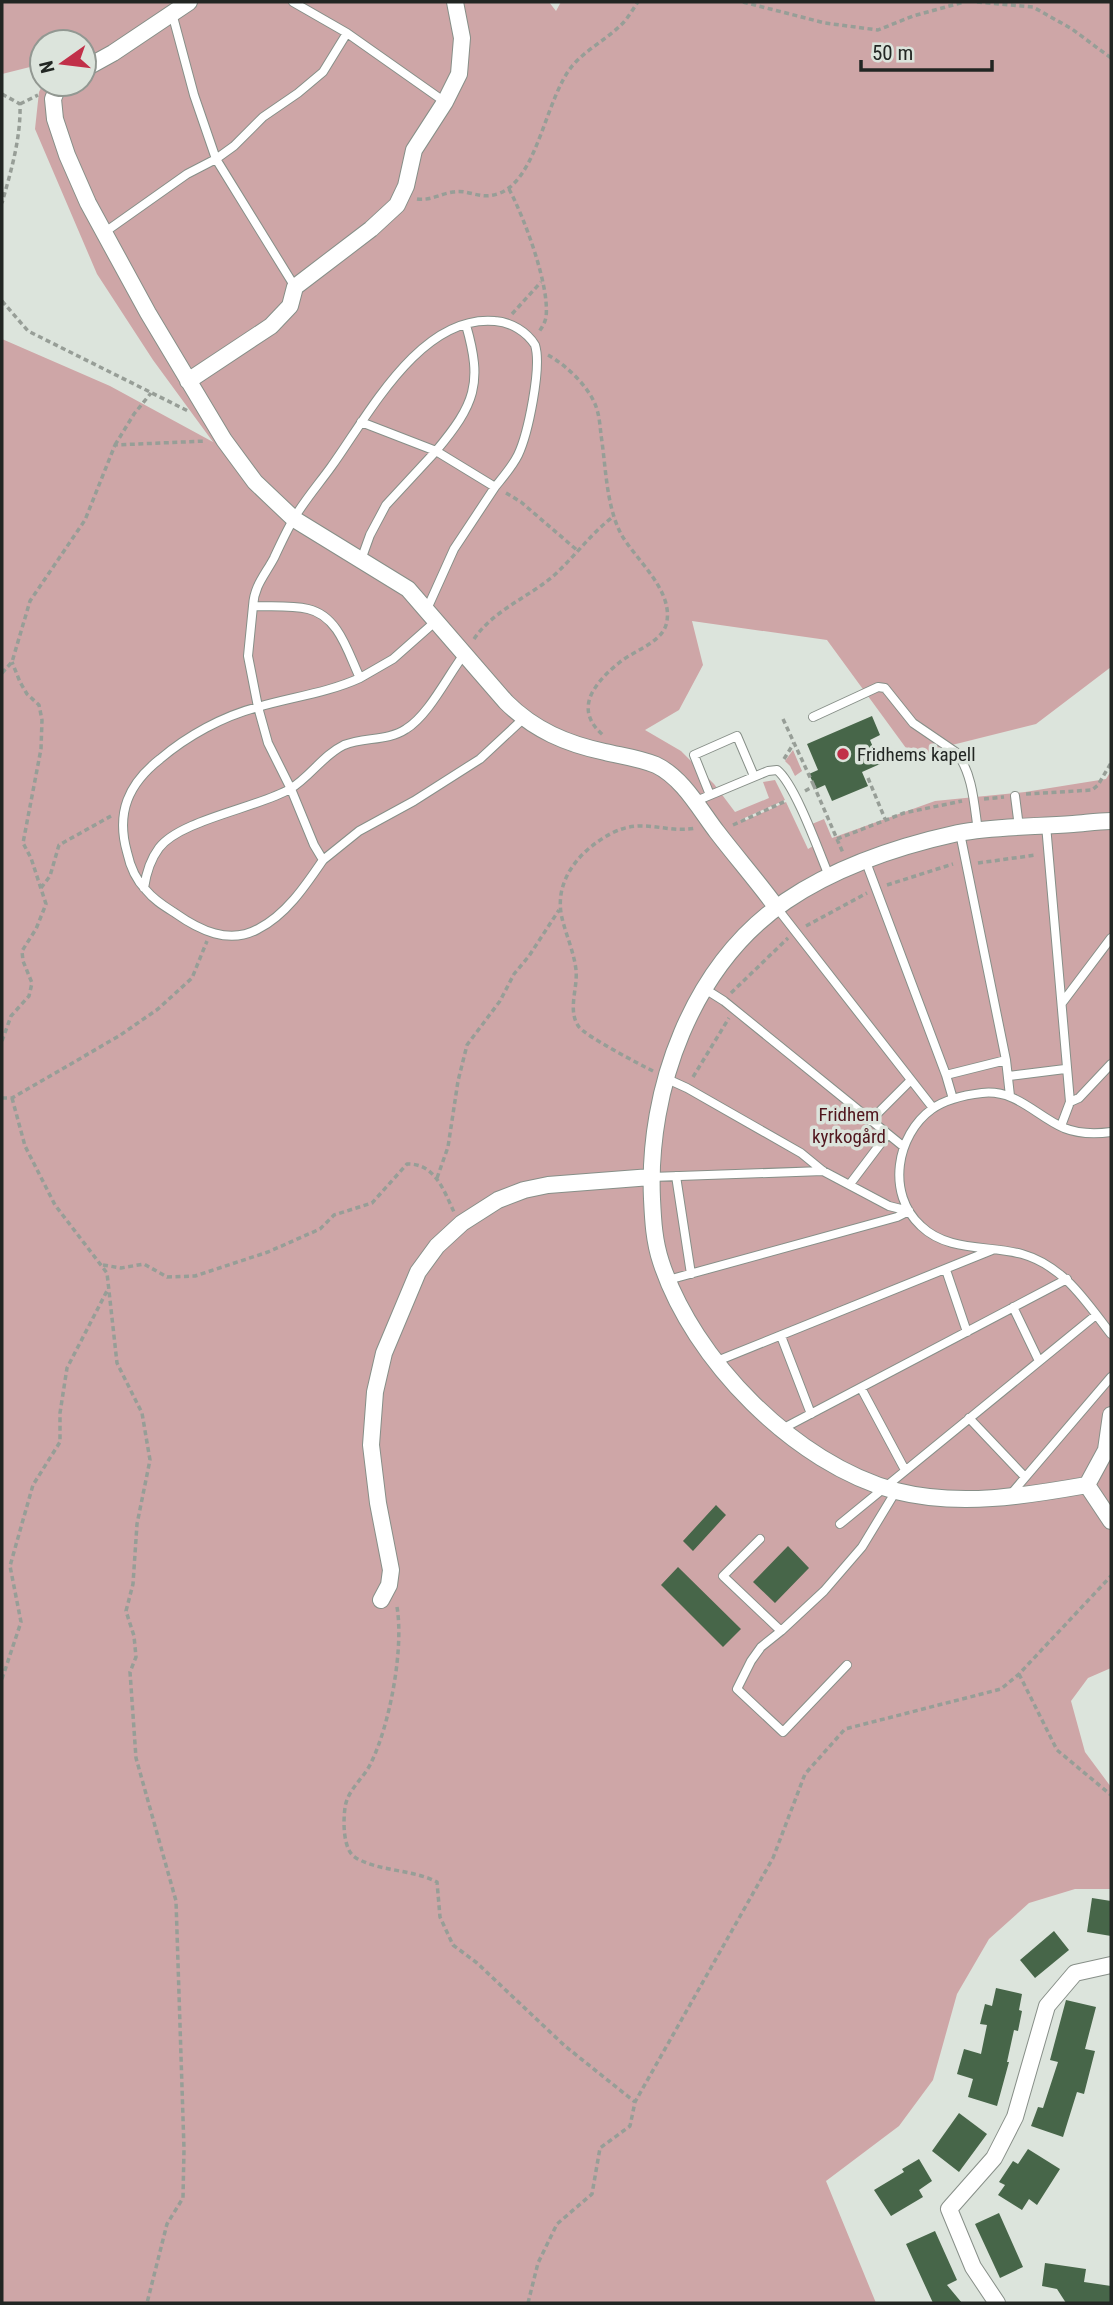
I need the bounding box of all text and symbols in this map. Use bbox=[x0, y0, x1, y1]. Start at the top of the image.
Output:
north arrow bbox=[28, 28, 98, 98]
scale bar bbox=[861, 28, 992, 72]
text: 50 m bbox=[872, 41, 913, 65]
text: N bbox=[34, 59, 60, 75]
place label: Fridhems kapell bbox=[857, 743, 976, 766]
marker: Fridhems kapell bbox=[835, 746, 851, 762]
park label: Fridhem kyrkogård bbox=[812, 1103, 886, 1148]

